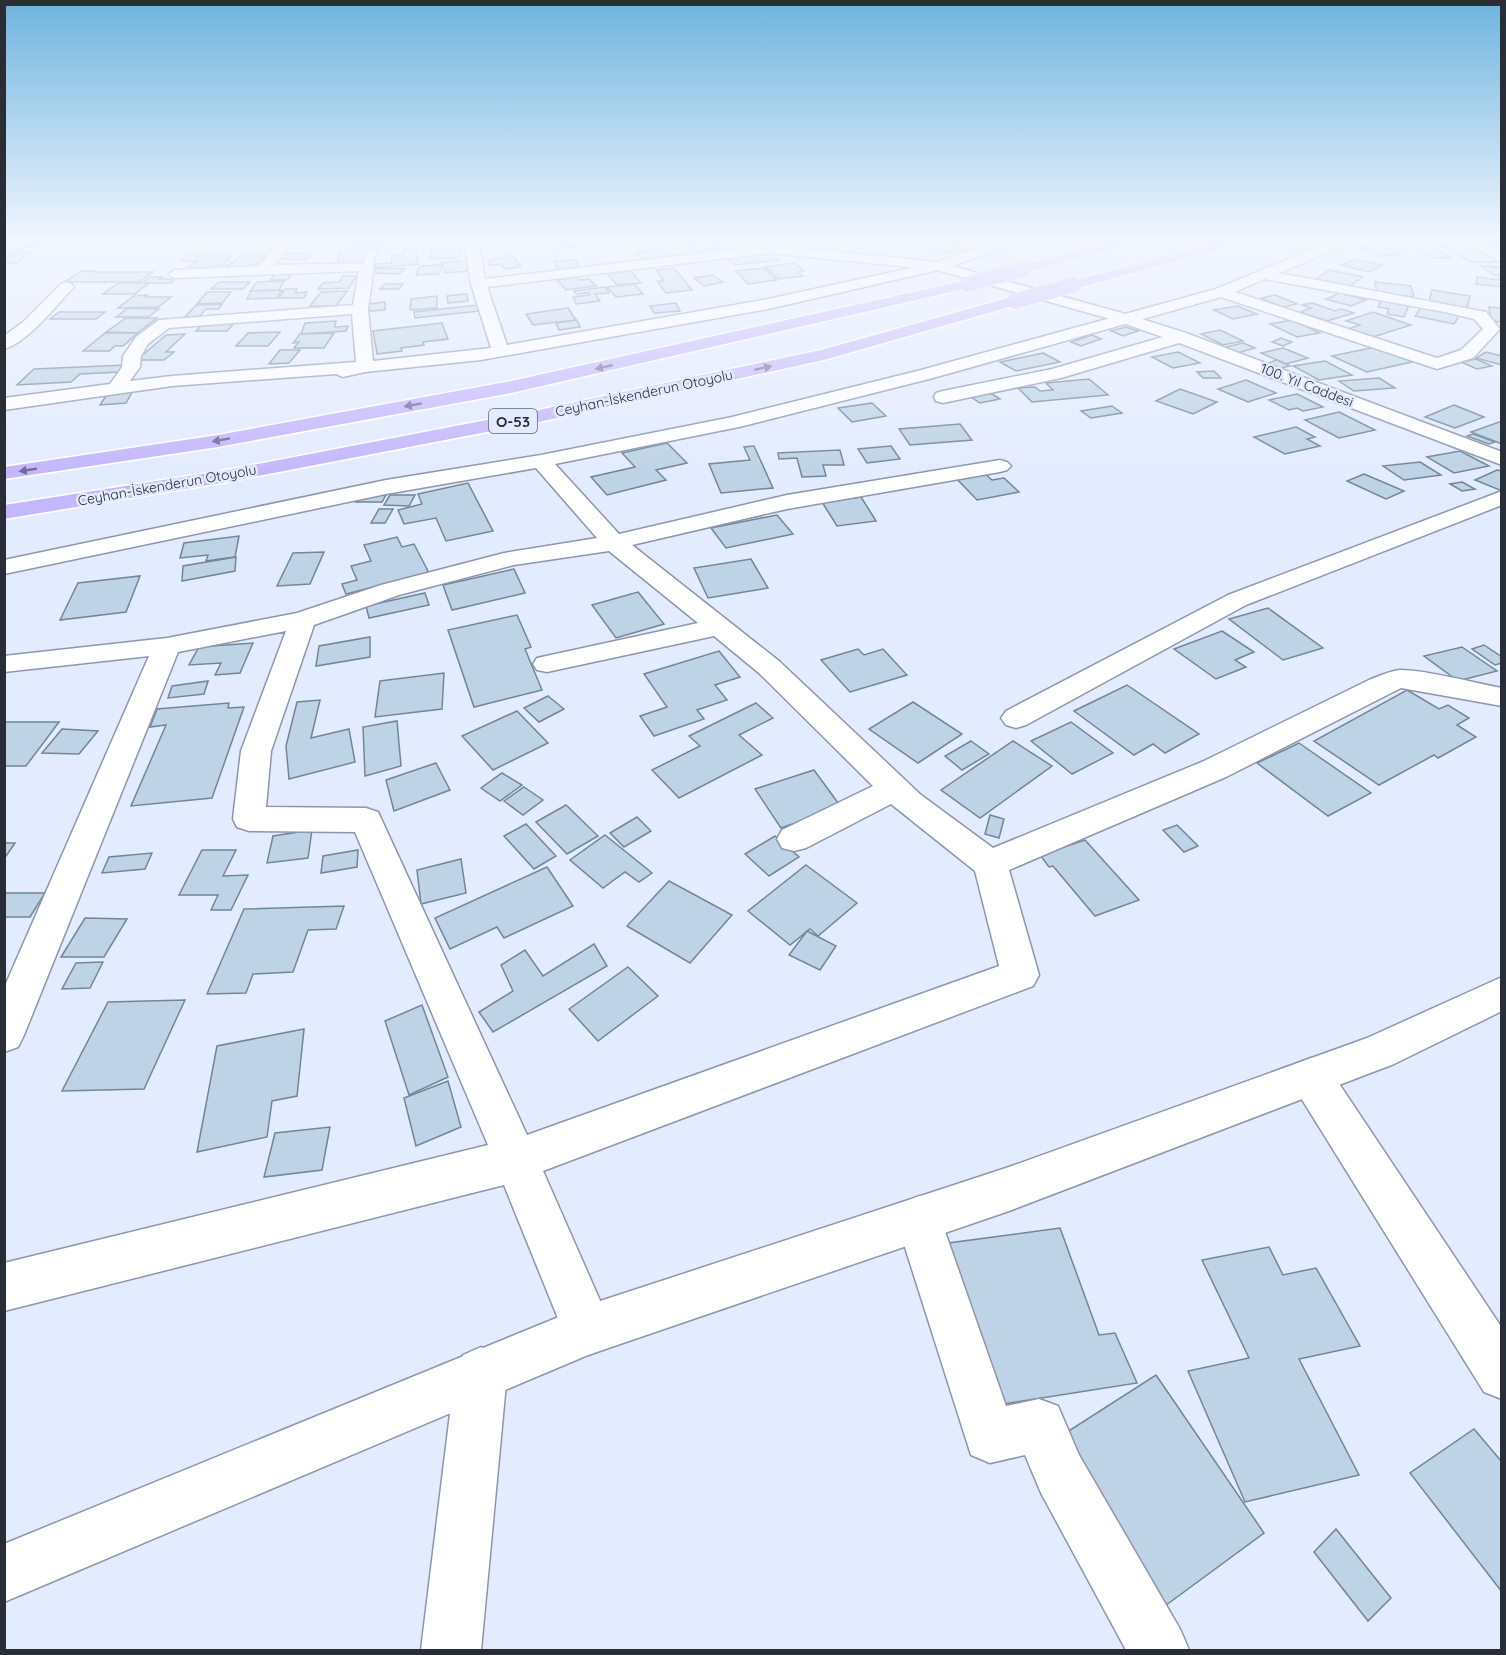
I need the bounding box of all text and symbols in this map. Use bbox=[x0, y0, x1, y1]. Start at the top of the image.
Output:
street label: 100. Yıl Caddesi bbox=[1258, 359, 1356, 411]
one-way arrow bbox=[595, 362, 613, 372]
one-way arrow bbox=[754, 363, 773, 372]
street label: Ceyhan-İskenderun Otoyolu bbox=[554, 365, 734, 421]
one-way arrow bbox=[403, 401, 422, 410]
road number: O-53 bbox=[489, 409, 537, 433]
one-way arrow bbox=[211, 436, 230, 445]
street label: Ceyhan-İskenderun Otoyolu bbox=[76, 460, 258, 510]
one-way arrow bbox=[19, 465, 38, 474]

